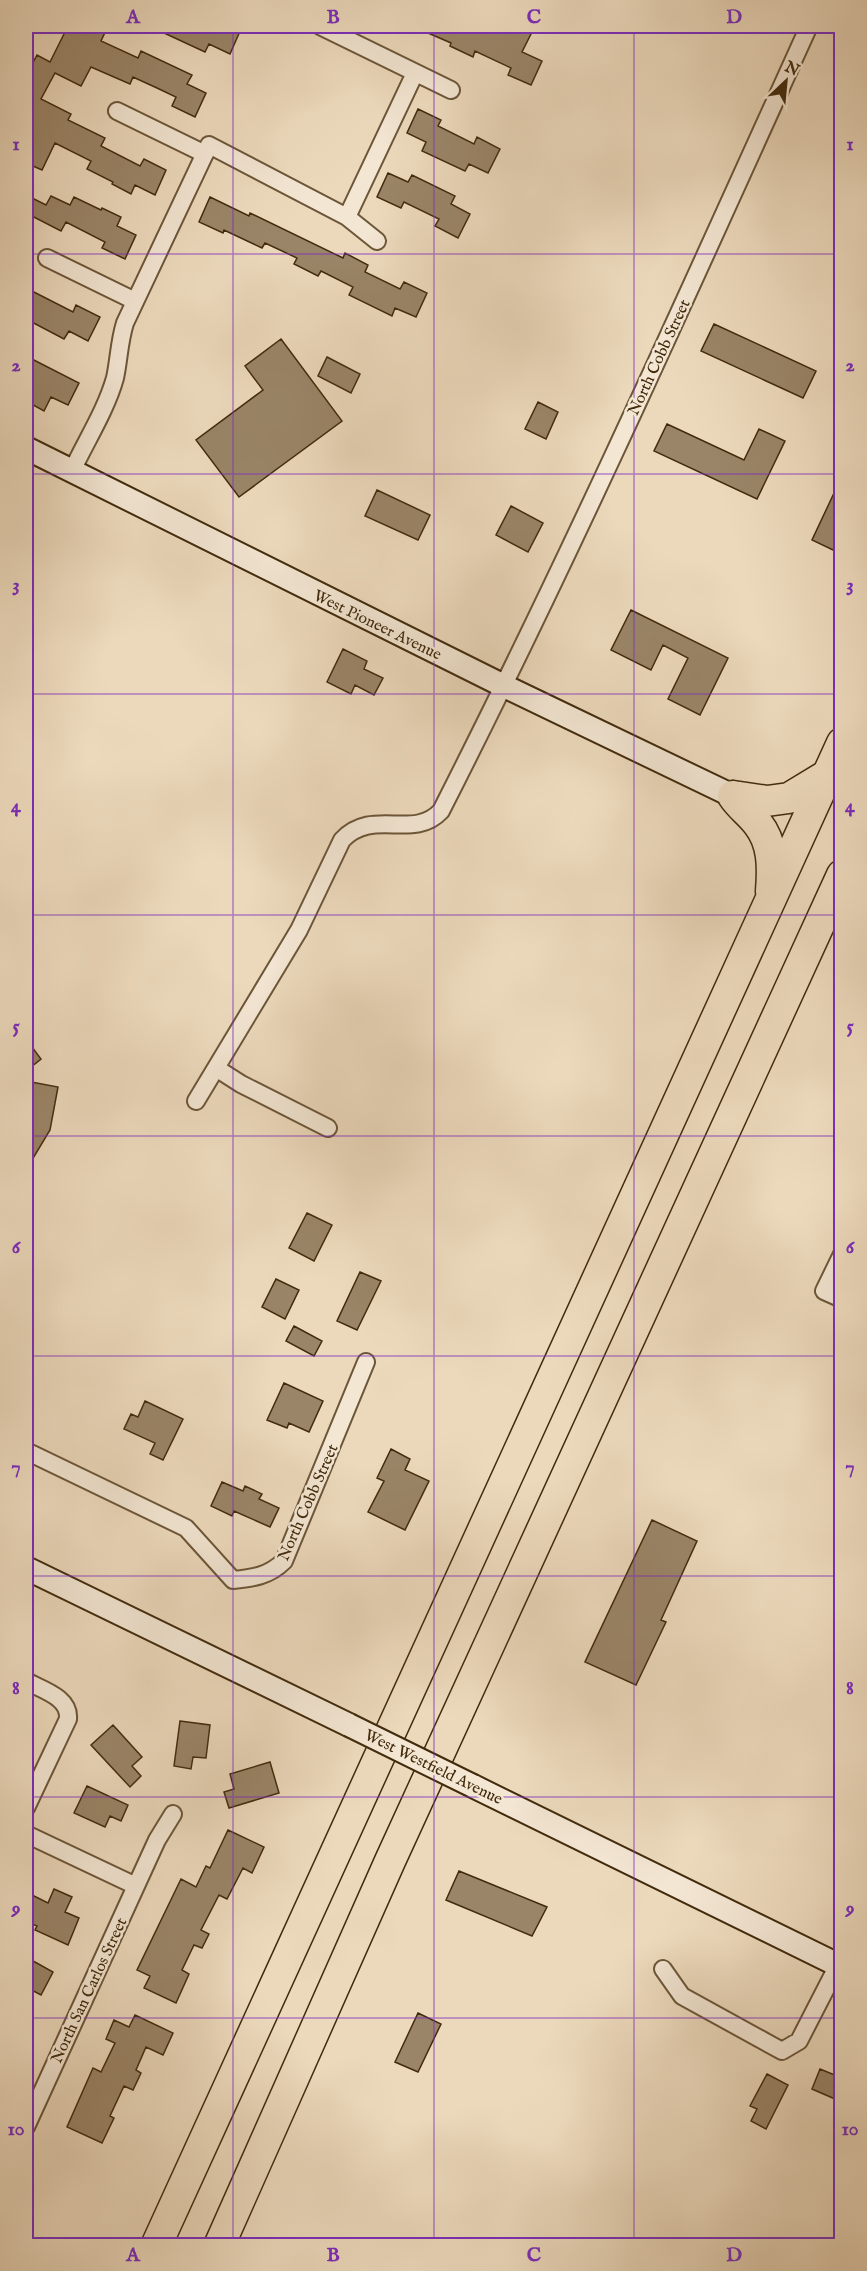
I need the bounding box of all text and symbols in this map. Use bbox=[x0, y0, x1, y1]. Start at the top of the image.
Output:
text: A bbox=[125, 5, 141, 30]
text: B bbox=[326, 5, 340, 30]
text: C bbox=[527, 5, 541, 30]
text: D bbox=[726, 5, 742, 30]
north arrow bbox=[756, 51, 816, 111]
text: N bbox=[780, 57, 802, 81]
text: 1 bbox=[12, 132, 20, 157]
text: 1 bbox=[846, 132, 854, 157]
street label: North Cobb Street bbox=[624, 296, 696, 419]
text: 2 bbox=[11, 353, 21, 378]
text: 2 bbox=[845, 353, 855, 378]
text: 3 bbox=[12, 573, 20, 598]
text: 3 bbox=[846, 573, 854, 598]
street label: West Pioneer Avenue bbox=[310, 586, 444, 665]
text: 4 bbox=[11, 794, 22, 819]
text: 4 bbox=[845, 794, 856, 819]
text: 5 bbox=[12, 1014, 20, 1039]
text: 5 bbox=[846, 1014, 854, 1039]
text: 6 bbox=[12, 1235, 22, 1260]
text: 6 bbox=[846, 1235, 856, 1260]
street label: North Cobb Street bbox=[274, 1441, 344, 1564]
text: 7 bbox=[11, 1455, 21, 1480]
text: 7 bbox=[845, 1455, 855, 1480]
text: 8 bbox=[12, 1676, 20, 1701]
text: 8 bbox=[846, 1676, 854, 1701]
street label: West Westfield Avenue bbox=[361, 1726, 505, 1810]
text: 9 bbox=[11, 1896, 21, 1921]
text: 9 bbox=[845, 1896, 855, 1921]
street label: North San Carlos Street bbox=[47, 1914, 133, 2067]
text: 10 bbox=[7, 2117, 25, 2142]
text: 10 bbox=[841, 2117, 859, 2142]
text: A bbox=[125, 2243, 141, 2268]
text: B bbox=[326, 2243, 340, 2268]
text: C bbox=[527, 2243, 541, 2268]
text: D bbox=[726, 2243, 742, 2268]

